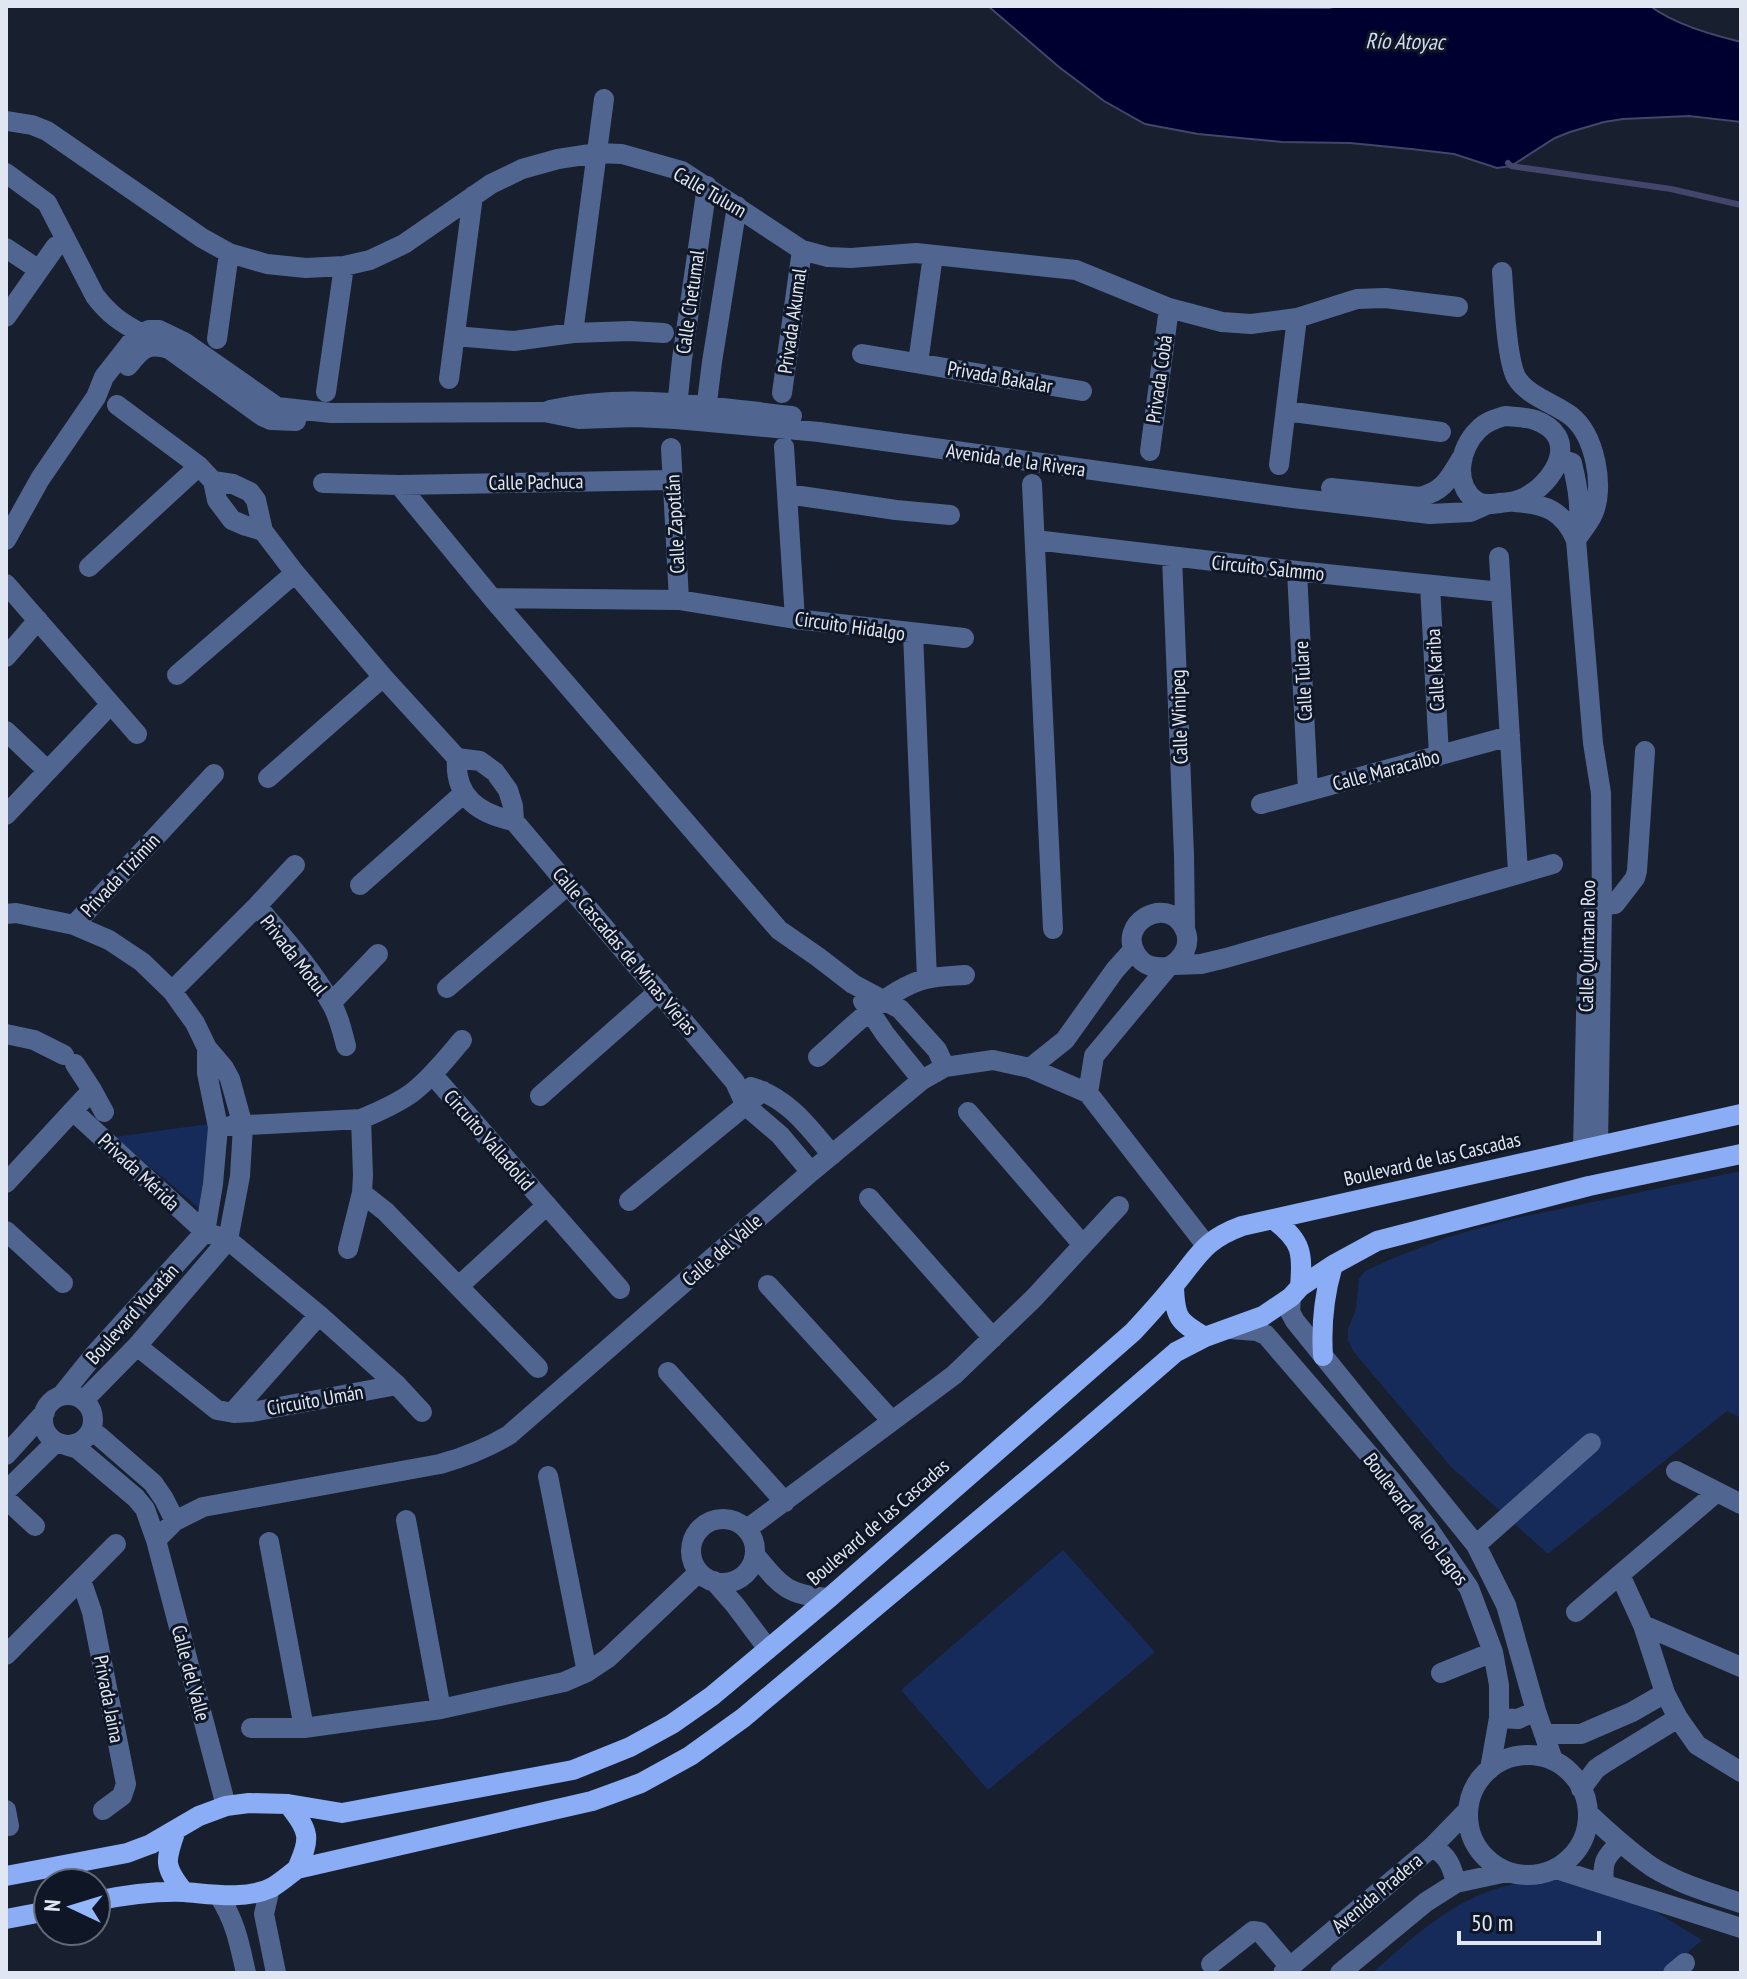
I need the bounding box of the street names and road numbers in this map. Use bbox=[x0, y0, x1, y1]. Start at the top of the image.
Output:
street label: Calle Tulum bbox=[669, 161, 751, 223]
street label: Calle Chetumal bbox=[670, 248, 710, 356]
street label: Privada Akumal bbox=[772, 266, 812, 375]
street label: Privada Cobá bbox=[1140, 333, 1178, 425]
street label: Privada Bakalar bbox=[945, 355, 1055, 399]
street label: Avenida de la Rivera bbox=[945, 437, 1087, 483]
street label: Calle Pachuca bbox=[488, 468, 584, 496]
street label: Calle Zapotlán bbox=[659, 474, 691, 574]
street label: Circuito Salmmo bbox=[1210, 549, 1326, 587]
street label: Circuito Hidalgo bbox=[793, 605, 907, 647]
street label: Calle Kariba bbox=[1420, 628, 1450, 712]
street label: Calle Tulare bbox=[1288, 640, 1318, 722]
street label: Calle Winipeg bbox=[1164, 669, 1194, 765]
street label: Calle Maracaibo bbox=[1330, 743, 1442, 797]
street label: Privada Tizimin bbox=[75, 828, 165, 922]
street label: Calle Cascadas de Minas Viejas bbox=[547, 862, 703, 1041]
street label: Calle Quintana Roo bbox=[1573, 880, 1601, 1012]
street label: Privada Motul bbox=[254, 909, 334, 1001]
street label: Circuito Valladolid bbox=[438, 1084, 540, 1196]
street label: Boulevard de las Cascadas bbox=[1341, 1126, 1523, 1192]
street label: Privada Mérida bbox=[93, 1128, 185, 1216]
street label: Calle del Valle bbox=[676, 1208, 768, 1292]
street label: Boulevard Yucatán bbox=[80, 1258, 184, 1370]
street label: Circuito Umán bbox=[265, 1379, 365, 1421]
street label: Boulevard de los Lagos bbox=[1358, 1448, 1474, 1590]
street label: Boulevard de las Cascadas bbox=[801, 1453, 955, 1591]
street label: Calle del Valle bbox=[166, 1622, 216, 1724]
street label: Privada Jaina bbox=[88, 1653, 130, 1745]
street label: Avenida Pradera bbox=[1326, 1847, 1428, 1939]

